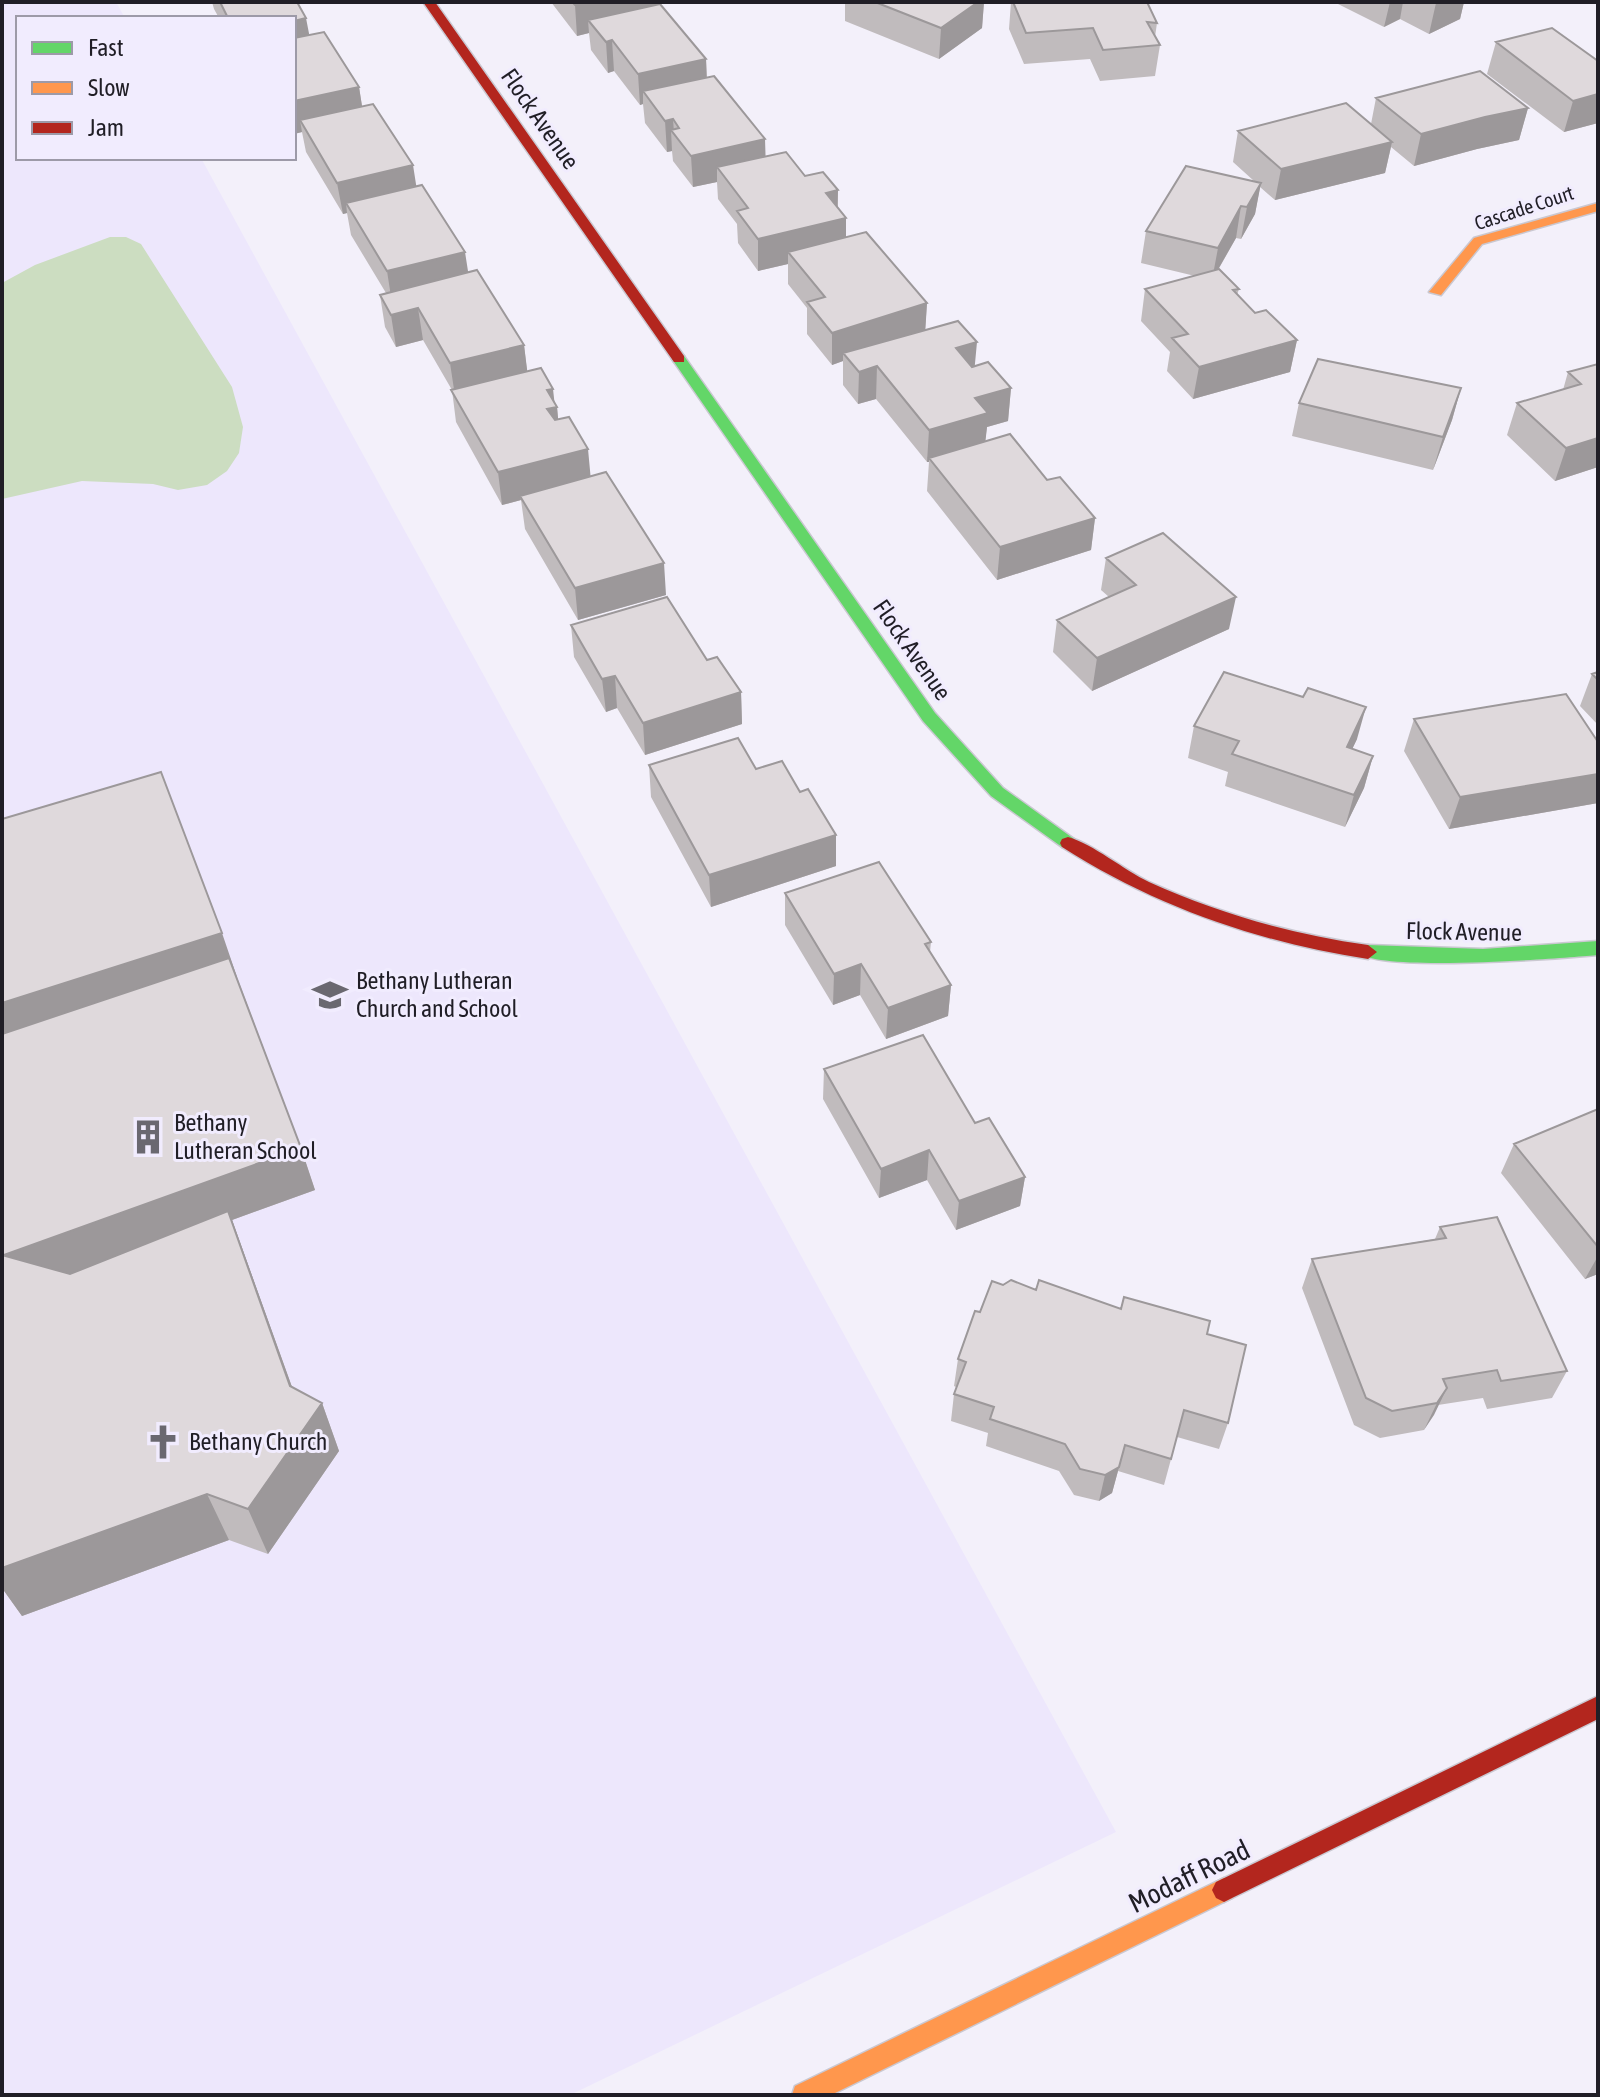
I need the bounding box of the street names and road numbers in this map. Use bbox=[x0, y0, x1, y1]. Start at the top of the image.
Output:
street label: Flock Avenue bbox=[496, 63, 585, 174]
street label: Cascade Court bbox=[1471, 181, 1577, 234]
street label: Flock Avenue bbox=[868, 594, 957, 705]
street label: Flock Avenue bbox=[1406, 917, 1522, 946]
street label: Modaff Road bbox=[1123, 1833, 1255, 1919]

